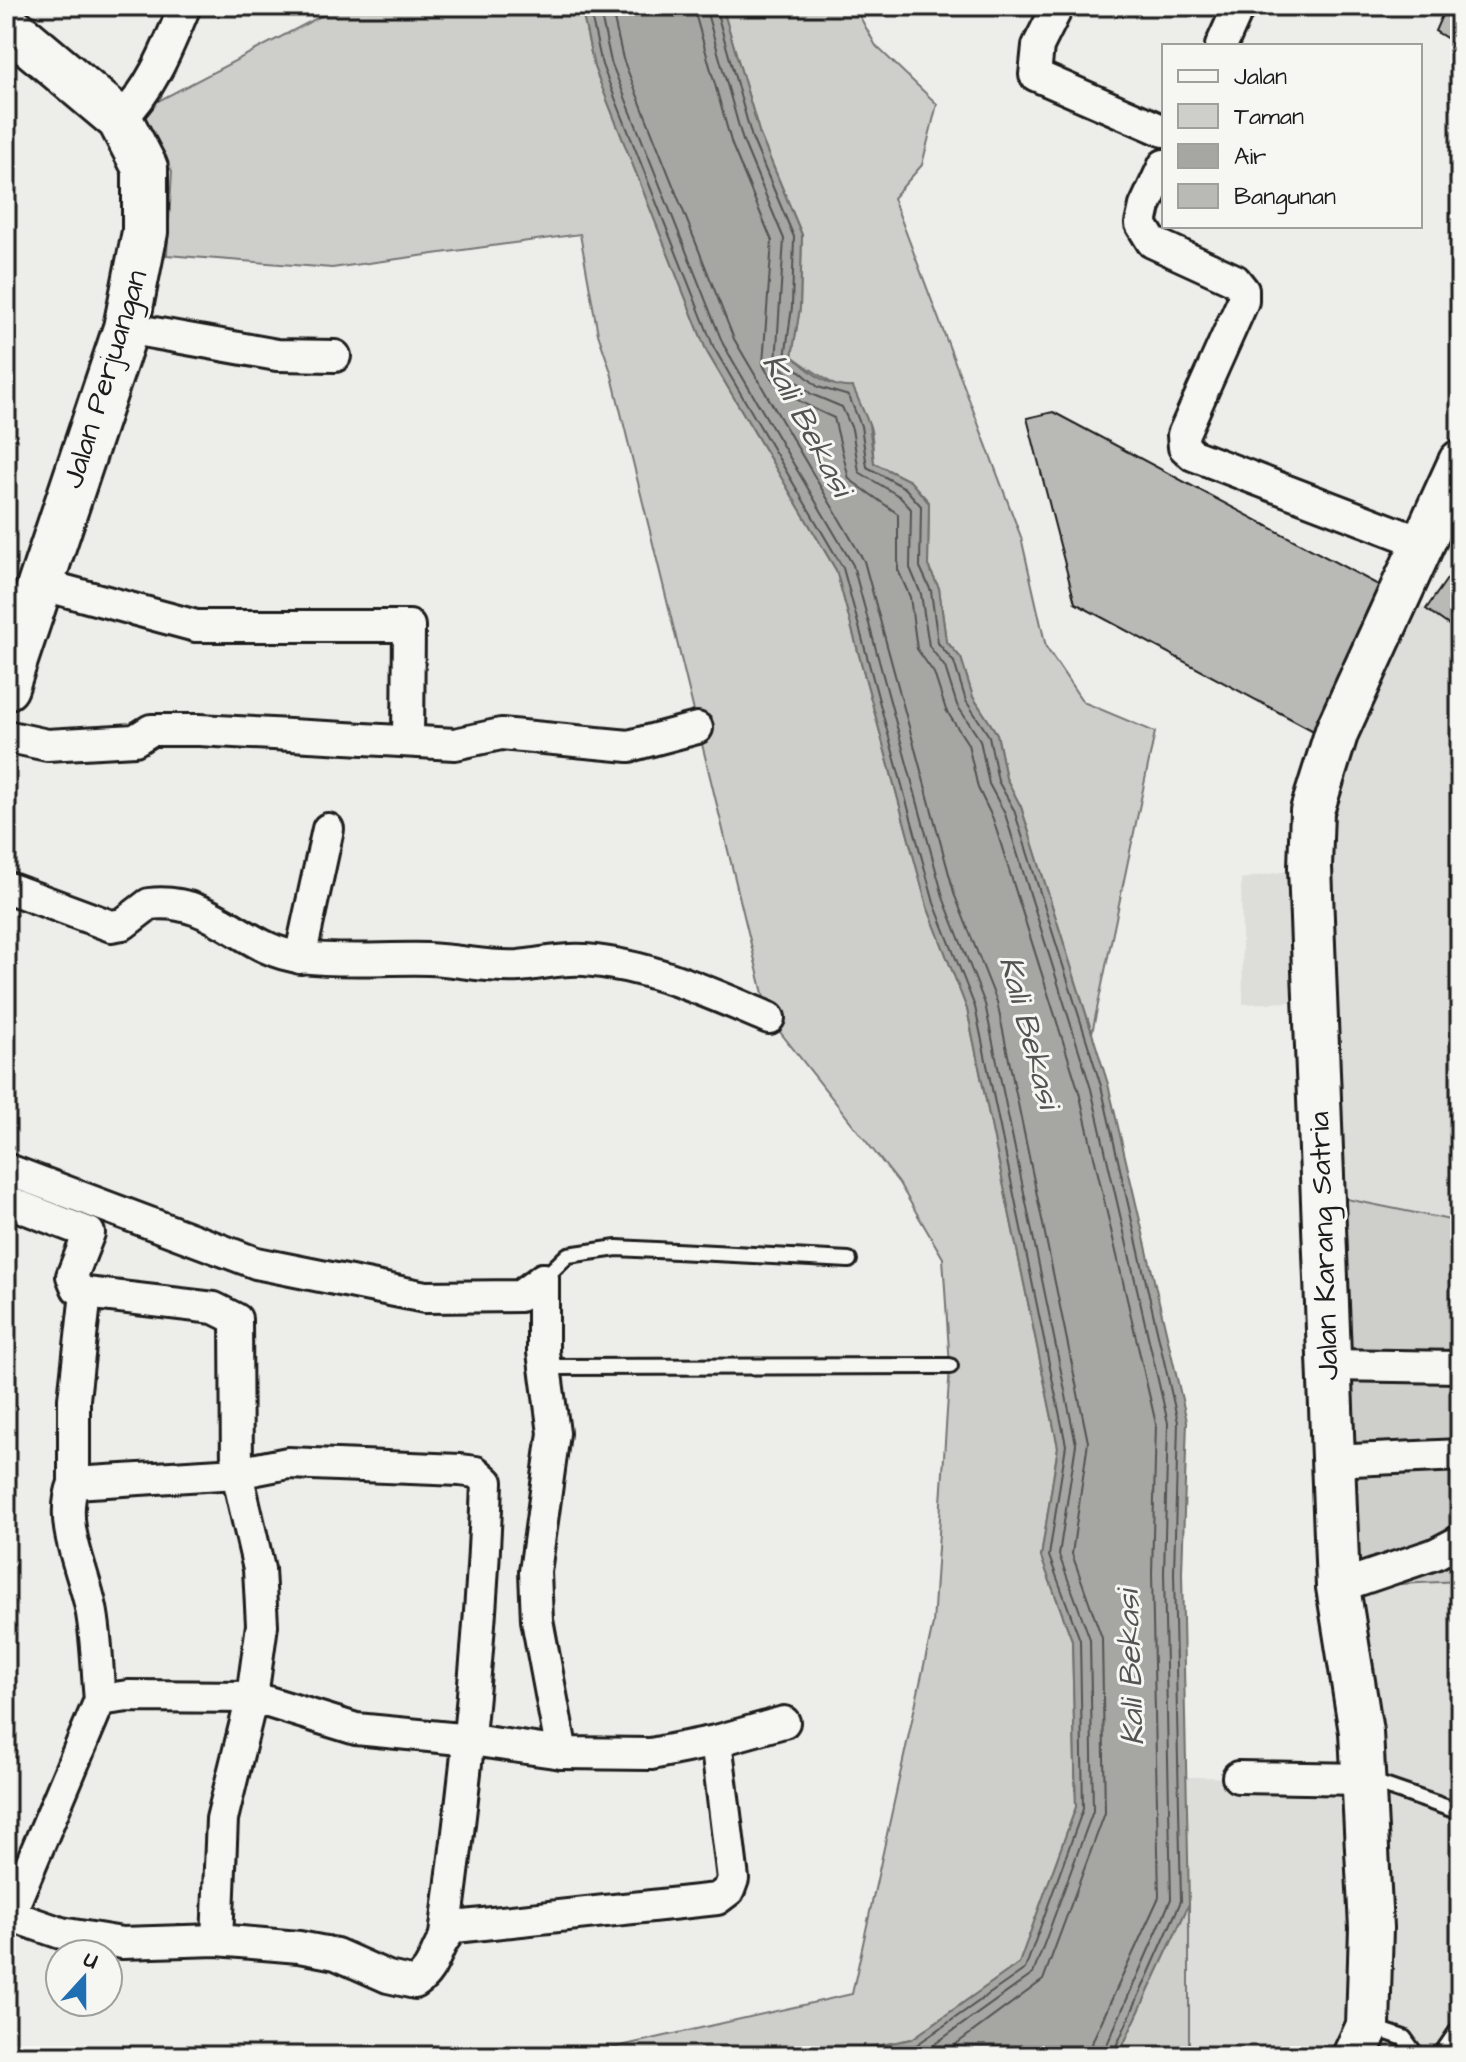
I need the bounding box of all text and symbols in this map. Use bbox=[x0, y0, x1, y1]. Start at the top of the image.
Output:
legend bbox=[1162, 44, 1422, 228]
text: Jalan bbox=[1234, 60, 1287, 94]
text: Taman bbox=[1234, 100, 1304, 134]
text: Air bbox=[1234, 140, 1266, 174]
text: Bangunan bbox=[1234, 180, 1336, 215]
street label: Jalan Perjuangan bbox=[52, 264, 159, 494]
water label: Kali Bekasi bbox=[751, 346, 865, 508]
water label: Kali Bekasi bbox=[987, 951, 1072, 1117]
street label: Jalan Karang Satria bbox=[1298, 1111, 1351, 1381]
water label: Kali Bekasi bbox=[1106, 1585, 1156, 1746]
north arrow bbox=[44, 1938, 124, 2018]
text: U bbox=[79, 1944, 102, 1977]

